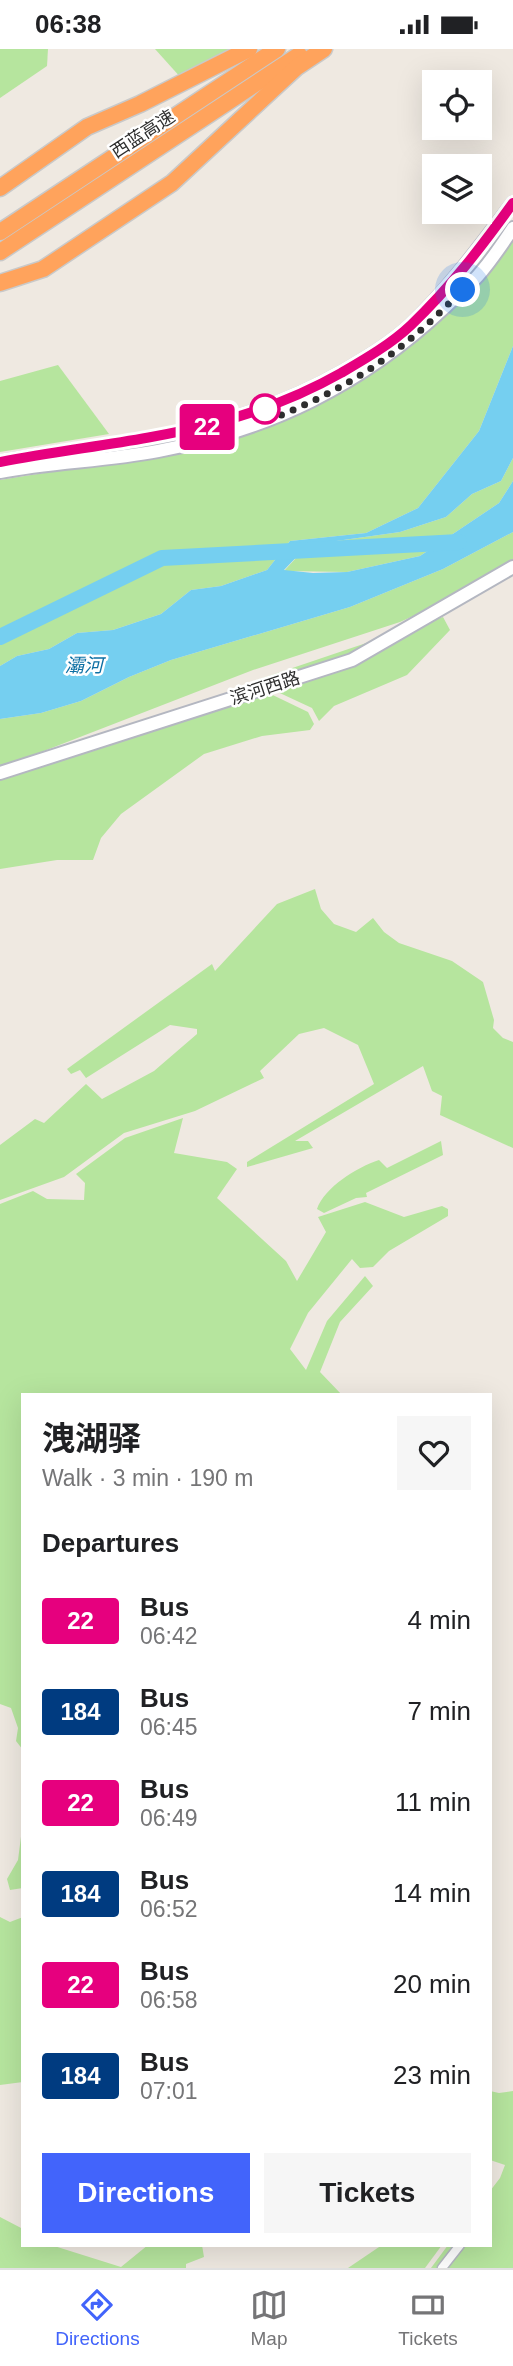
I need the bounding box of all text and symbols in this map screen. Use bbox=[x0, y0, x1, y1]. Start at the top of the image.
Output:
text: 06:38 bbox=[35, 9, 102, 39]
map controls bbox=[422, 70, 492, 224]
button: locate bbox=[422, 70, 492, 140]
street label: 西蓝高速 bbox=[107, 106, 179, 162]
button: layers bbox=[422, 154, 492, 224]
your location bbox=[445, 272, 480, 307]
unlabelled marker bbox=[250, 394, 280, 424]
line badge: 22 bbox=[176, 404, 238, 450]
text: 22 bbox=[194, 413, 220, 440]
water label: 灞河 bbox=[65, 655, 107, 676]
street label: 滨河西路 bbox=[228, 667, 302, 709]
button: heart bbox=[397, 1416, 471, 1490]
text: 洩湖驿 bbox=[42, 1420, 141, 1457]
text: Walk · 3 min · 190 m bbox=[42, 1465, 253, 1491]
text: Departures bbox=[42, 1528, 179, 1558]
text: Bus bbox=[140, 1592, 189, 1622]
text: 4 min bbox=[407, 1605, 471, 1635]
text: 22 bbox=[67, 1607, 94, 1634]
text: 06:42 bbox=[140, 1623, 198, 1649]
text: Bus bbox=[140, 1683, 189, 1713]
text: 7 min bbox=[407, 1696, 471, 1726]
text: 184 bbox=[60, 1698, 101, 1725]
text: 06:45 bbox=[140, 1714, 198, 1740]
text: Bus bbox=[140, 1774, 189, 1804]
text: 11 min bbox=[395, 1787, 471, 1817]
text: 22 bbox=[67, 1789, 94, 1816]
text: 06:49 bbox=[140, 1805, 198, 1831]
text: Bus bbox=[140, 1865, 189, 1895]
text: 14 min bbox=[393, 1878, 471, 1908]
text: 184 bbox=[60, 1880, 101, 1907]
text: 06:52 bbox=[140, 1896, 198, 1922]
text: Bus bbox=[140, 1956, 189, 1986]
text: 20 min bbox=[393, 1969, 471, 1999]
text: 22 bbox=[67, 1971, 94, 1998]
text: 06:58 bbox=[140, 1987, 198, 2013]
text: Bus bbox=[140, 2047, 189, 2077]
text: 23 min bbox=[393, 2060, 471, 2090]
text: 184 bbox=[60, 2062, 101, 2089]
text: 07:01 bbox=[140, 2078, 198, 2104]
button: Directions bbox=[42, 2153, 250, 2233]
button: Tickets bbox=[264, 2153, 471, 2233]
tab: Directions bbox=[55, 2286, 140, 2350]
tab: Map bbox=[250, 2286, 288, 2350]
tab: Tickets bbox=[398, 2286, 458, 2350]

